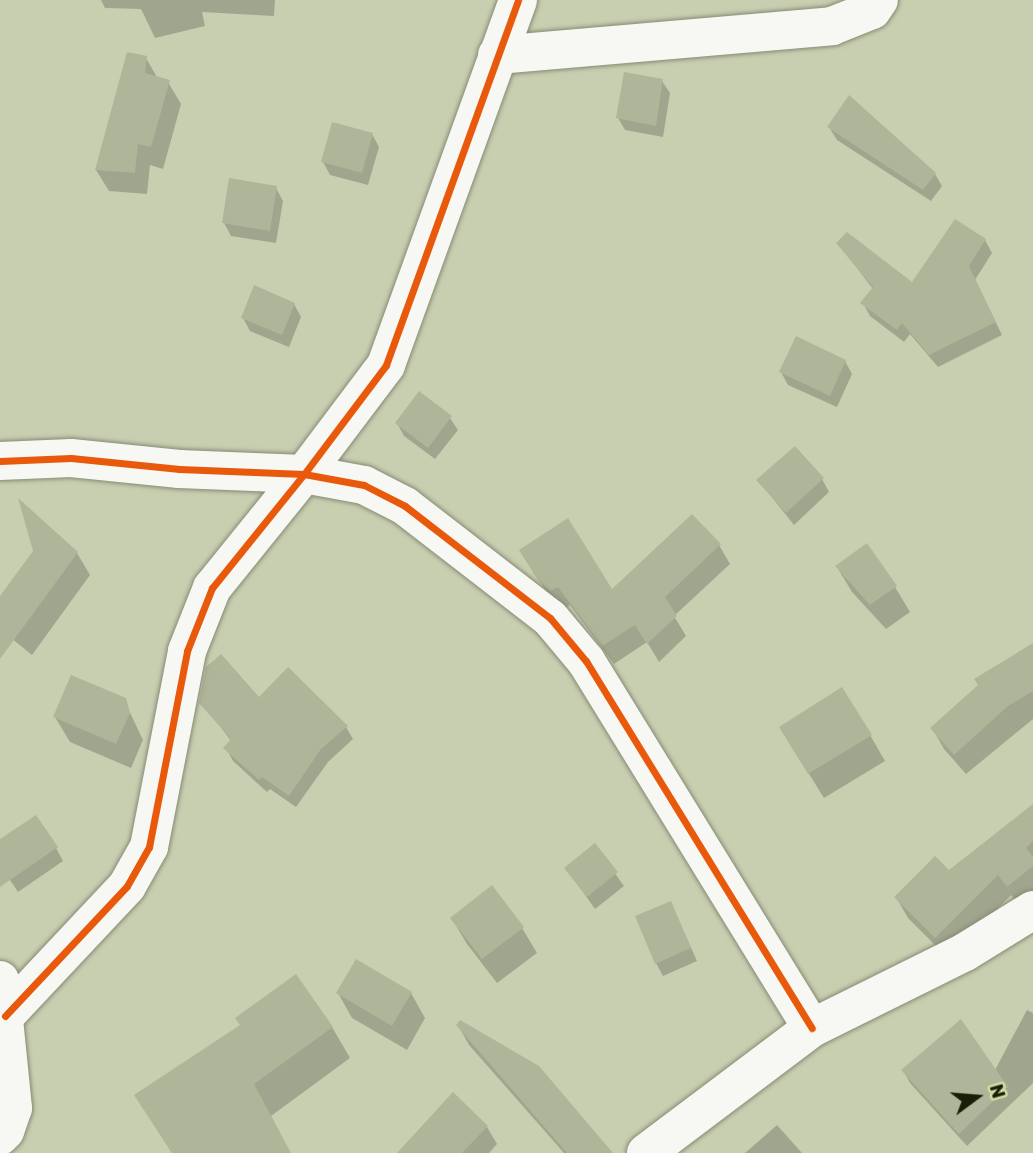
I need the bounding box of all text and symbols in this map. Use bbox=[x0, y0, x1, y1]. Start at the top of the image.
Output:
north arrow bbox=[942, 1062, 1012, 1132]
text: N bbox=[985, 1081, 1011, 1101]

